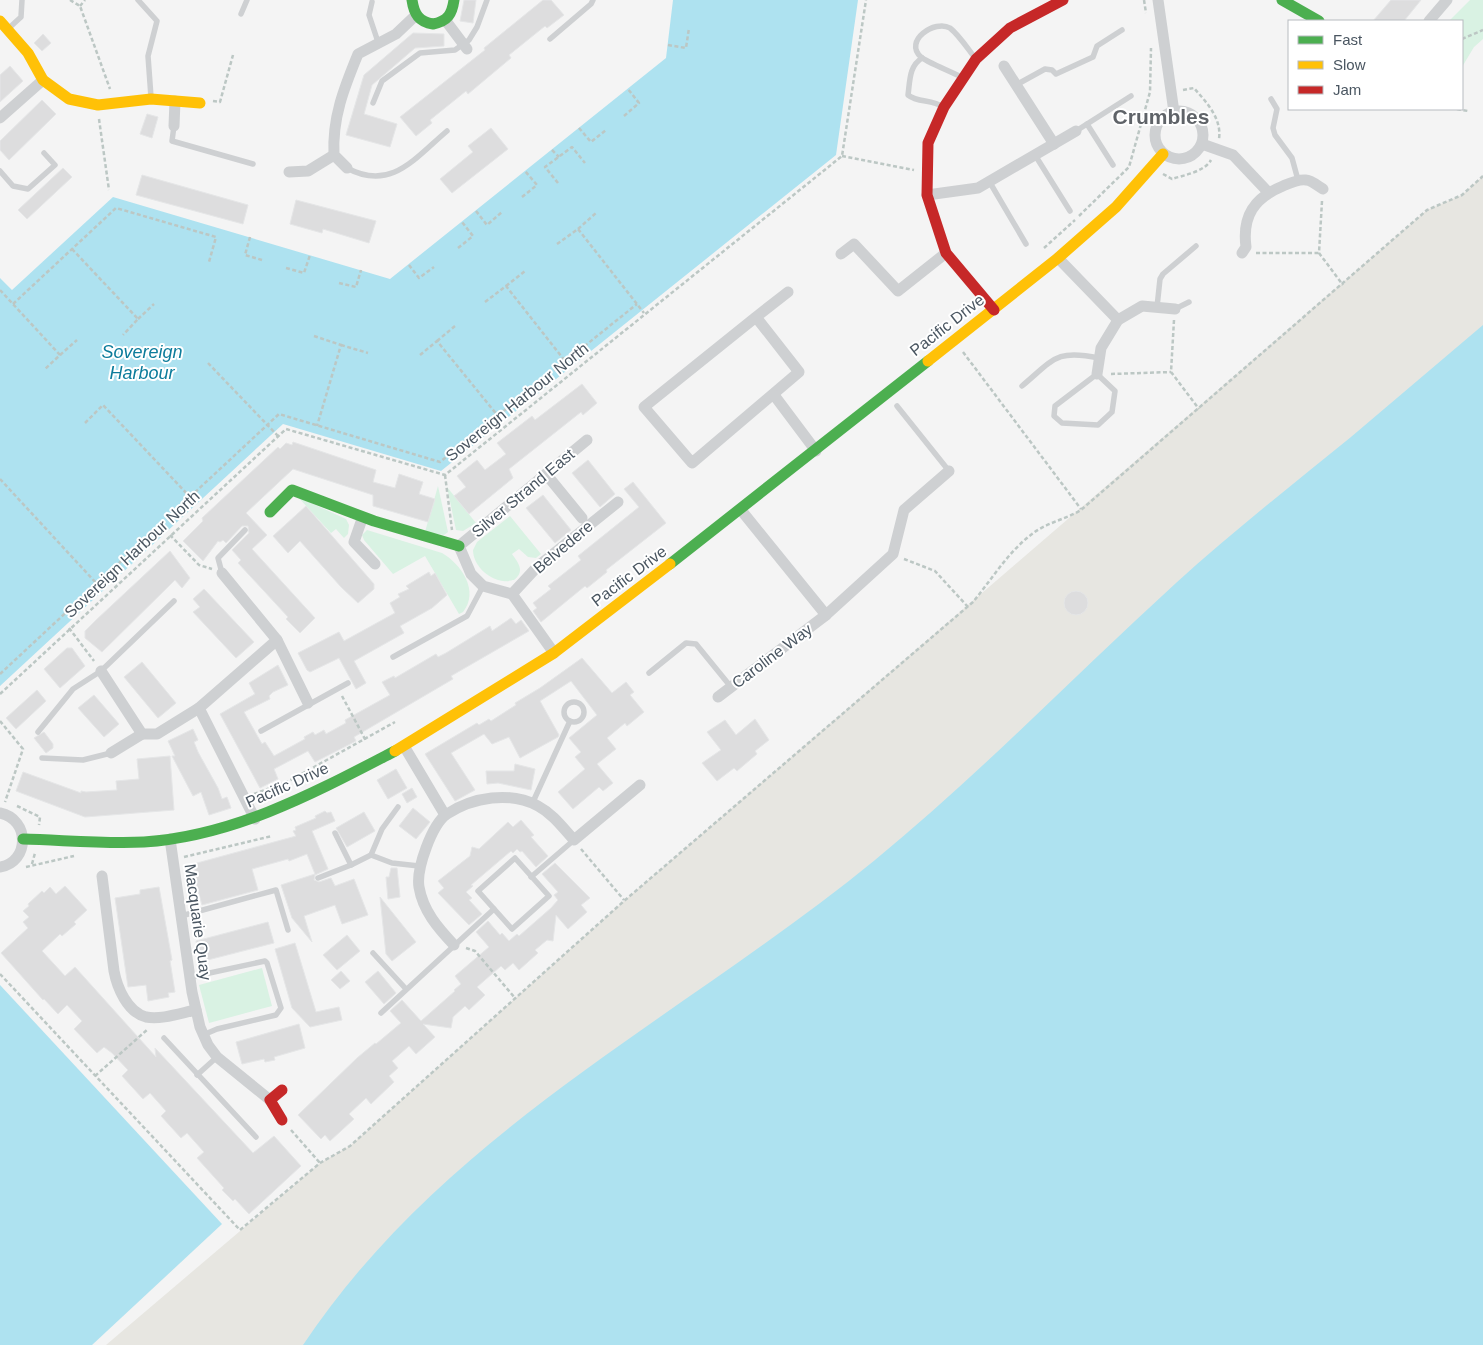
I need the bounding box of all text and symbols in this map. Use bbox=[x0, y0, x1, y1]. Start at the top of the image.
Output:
legend bbox=[1288, 20, 1463, 110]
text: Fast bbox=[1333, 31, 1363, 48]
text: Slow bbox=[1333, 56, 1366, 73]
text: Jam bbox=[1333, 81, 1361, 98]
district label: Crumbles bbox=[1113, 105, 1209, 128]
street label: Pacific Drive bbox=[907, 291, 987, 359]
street label: Sovereign Harbour North bbox=[443, 339, 591, 465]
water label: Sovereign Harbour bbox=[101, 342, 183, 383]
street label: Silver Strand East bbox=[468, 445, 578, 541]
street label: Sovereign Harbour North bbox=[61, 487, 203, 621]
street label: Belvedere bbox=[530, 517, 596, 577]
street label: Pacific Drive bbox=[588, 542, 670, 610]
street label: Caroline Way bbox=[729, 620, 815, 692]
street label: Pacific Drive bbox=[243, 759, 331, 811]
street label: Macquarie Quay bbox=[181, 863, 215, 981]

